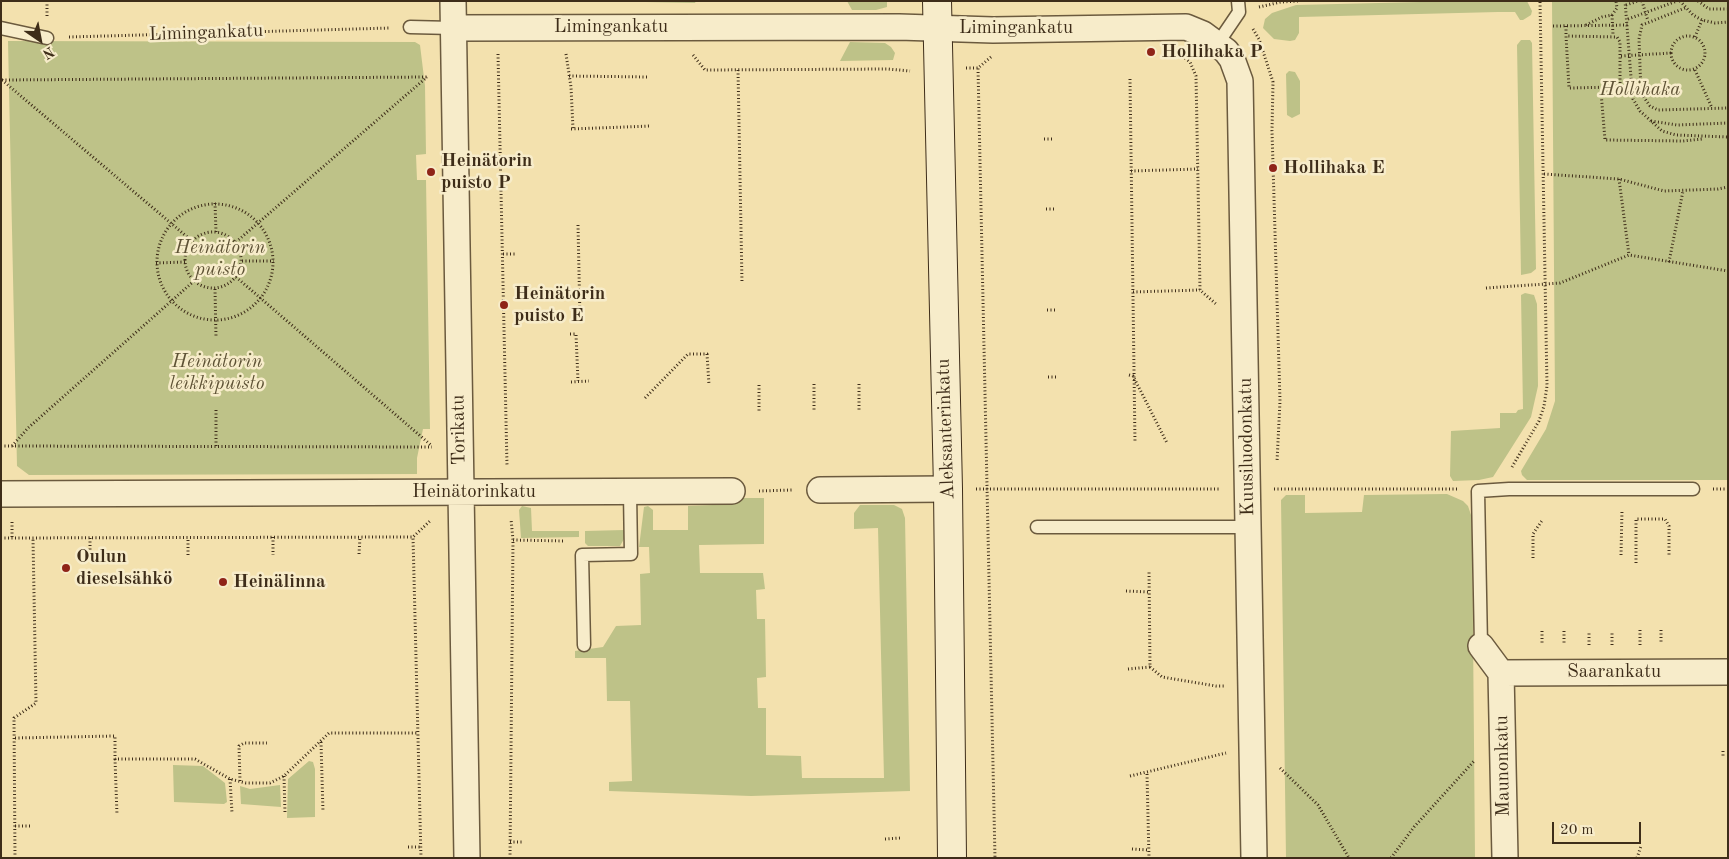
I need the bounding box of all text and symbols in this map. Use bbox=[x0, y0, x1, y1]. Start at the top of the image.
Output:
north arrow bbox=[15, 15, 65, 65]
street label: Limingankatu bbox=[554, 16, 668, 38]
street label: Limingankatu bbox=[959, 17, 1073, 39]
street label: Limingankatu bbox=[148, 20, 264, 46]
place label: Hollihaka P bbox=[1161, 41, 1263, 63]
text: N bbox=[40, 44, 56, 61]
marker: Hollihaka P bbox=[1145, 46, 1157, 58]
park label: Hollihaka bbox=[1600, 79, 1680, 101]
place label: Heinätorin puisto P bbox=[441, 150, 532, 194]
place label: Hollihaka E bbox=[1283, 157, 1385, 179]
marker: Hollihaka E bbox=[1267, 162, 1279, 174]
marker: Heinätorin puisto P bbox=[425, 166, 437, 178]
park label: Heinätorin puisto bbox=[175, 237, 265, 281]
place label: Heinätorin puisto E bbox=[514, 283, 605, 327]
marker: Heinätorin puisto E bbox=[498, 299, 510, 311]
park label: Heinätorin leikkipuisto bbox=[170, 351, 264, 395]
street label: Aleksanterinkatu bbox=[932, 358, 960, 500]
street label: Kuusiluodonkatu bbox=[1234, 378, 1260, 516]
street label: Torikatu bbox=[447, 394, 471, 466]
street label: Heinätorinkatu bbox=[412, 481, 536, 503]
place label: Oulun dieselsähkö bbox=[76, 546, 172, 590]
marker: Oulun dieselsähkö bbox=[60, 562, 72, 574]
place label: Heinälinna bbox=[233, 571, 326, 593]
marker: Heinälinna bbox=[217, 576, 229, 588]
street label: Saarankatu bbox=[1567, 661, 1661, 683]
street label: Maunonkatu bbox=[1491, 715, 1515, 817]
scale bar bbox=[1554, 812, 1643, 844]
text: 20 m bbox=[1560, 823, 1594, 838]

